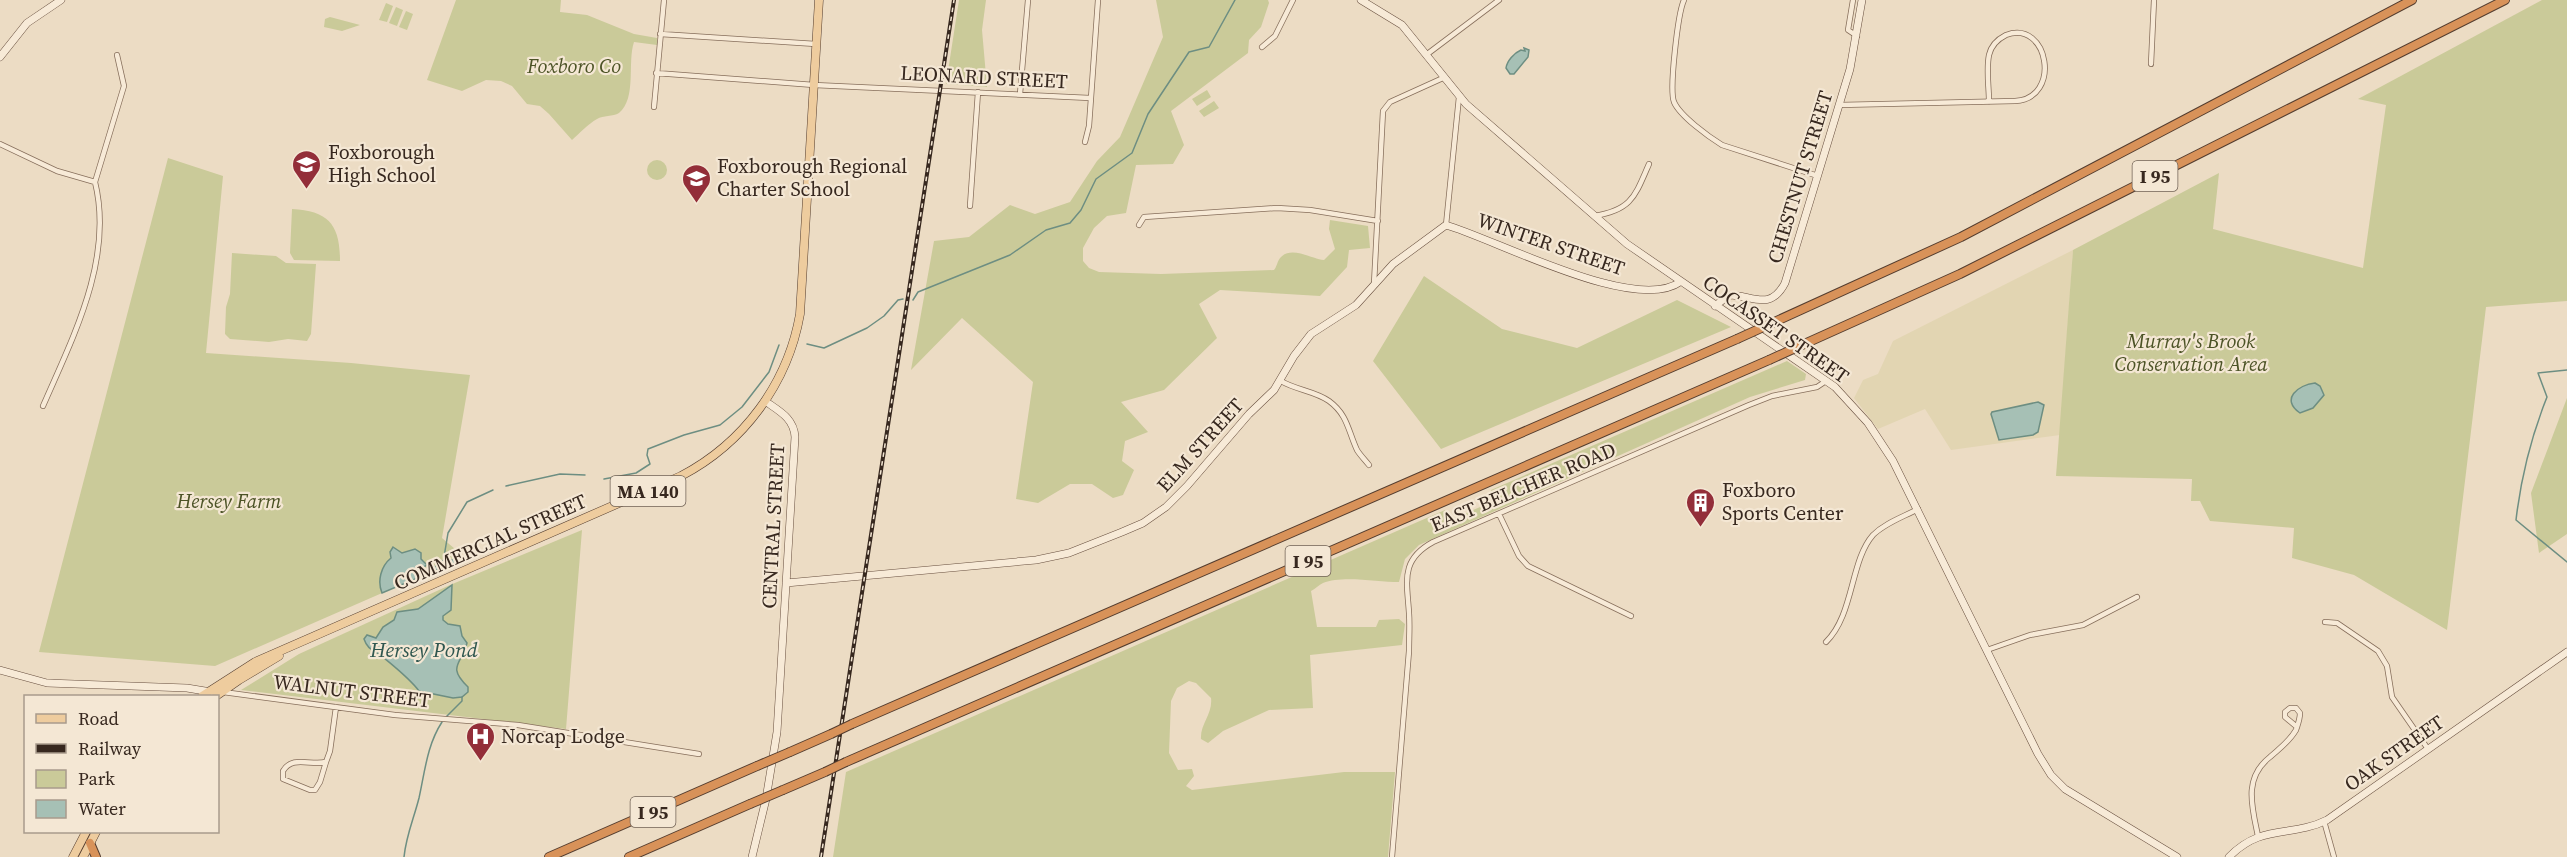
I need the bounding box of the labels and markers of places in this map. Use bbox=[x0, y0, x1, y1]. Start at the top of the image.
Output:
place label: Foxborough High School bbox=[328, 138, 436, 189]
school or university icon: Foxborough High School bbox=[291, 148, 323, 190]
place label: Foxborough Regional Charter School bbox=[717, 152, 907, 203]
school or university icon: Foxborough Regional Charter School bbox=[680, 162, 712, 204]
place label: Foxboro Sports Center bbox=[1722, 476, 1844, 527]
building icon: Foxboro Sports Center bbox=[1685, 486, 1717, 528]
hospital icon: Norcap Lodge bbox=[464, 720, 496, 762]
place label: Norcap Lodge bbox=[501, 722, 625, 750]

